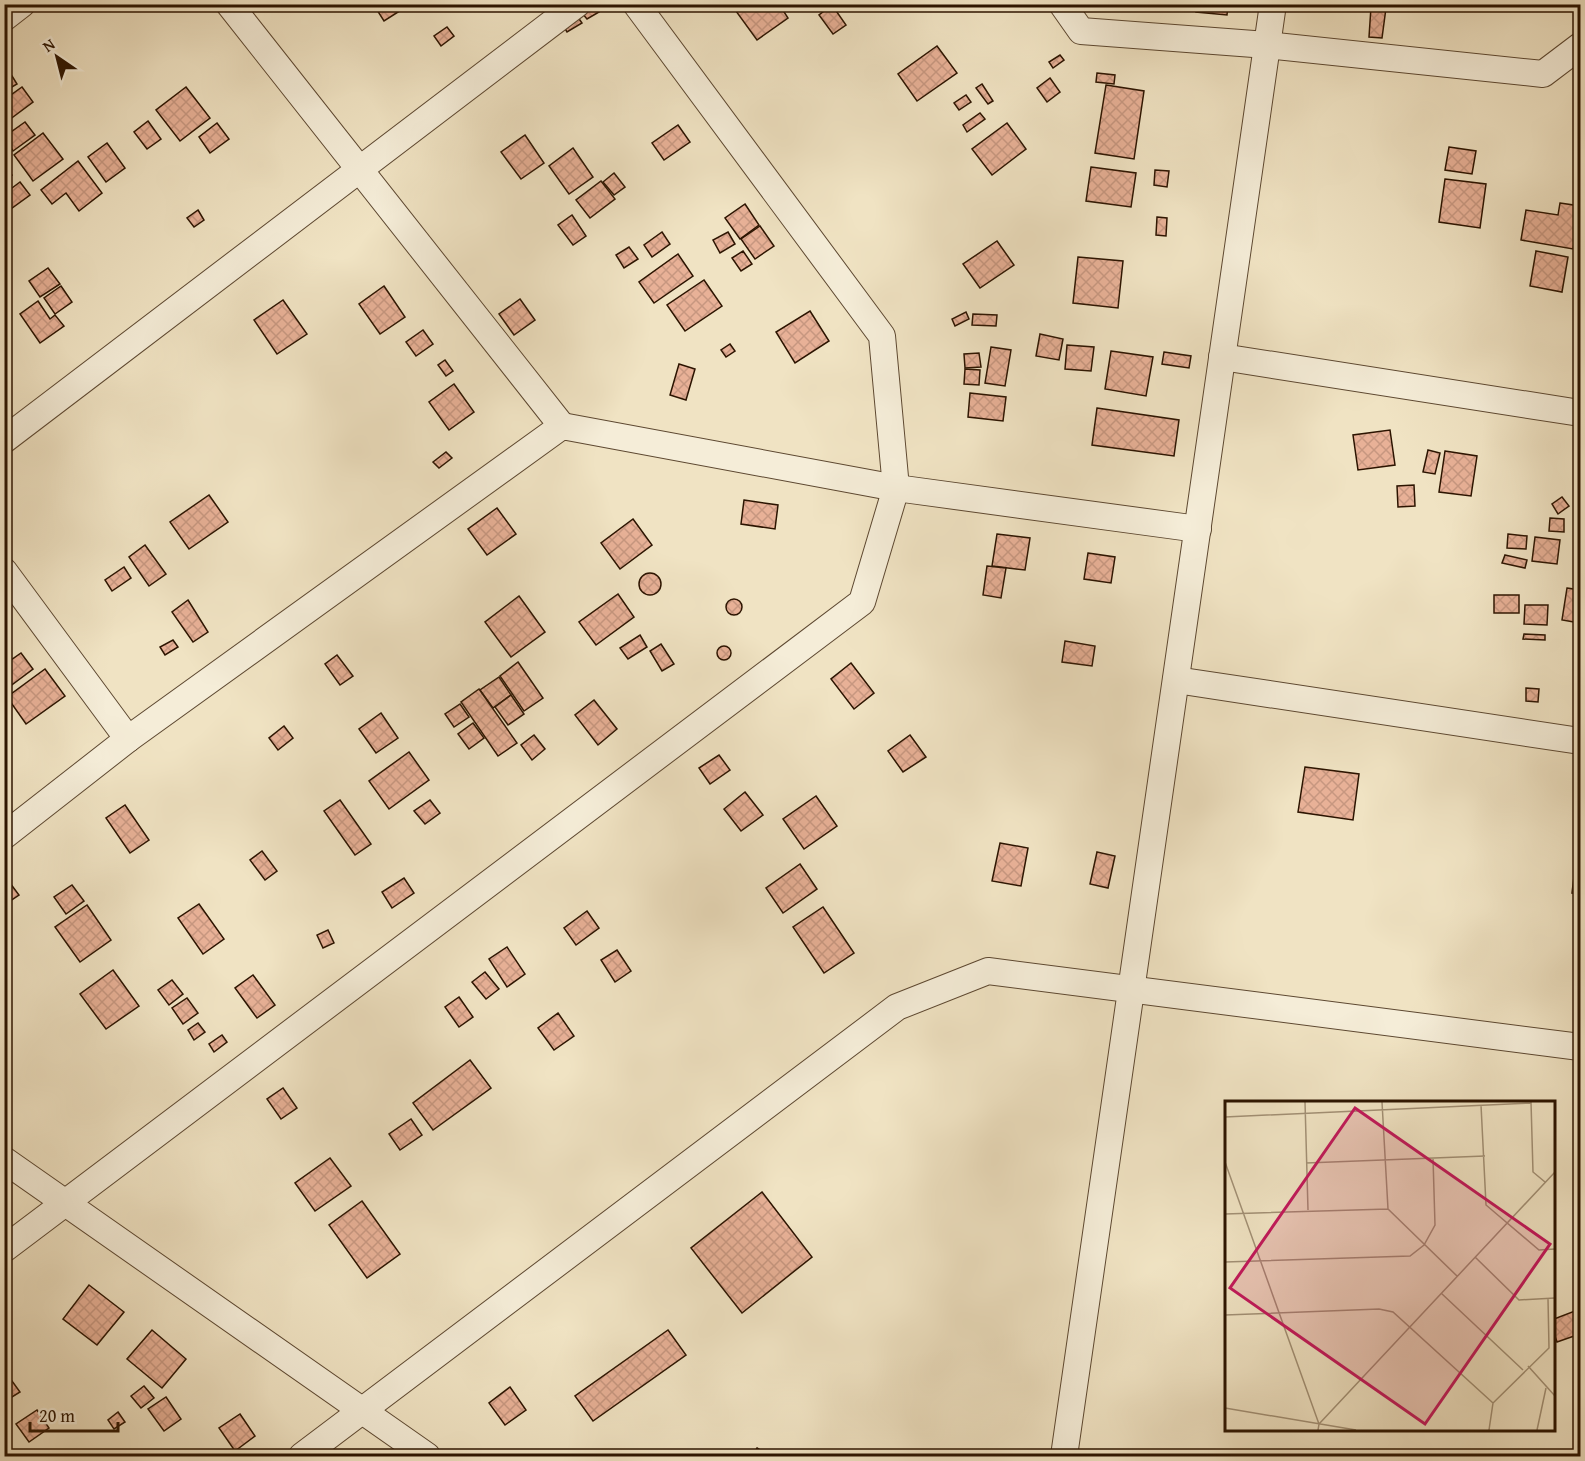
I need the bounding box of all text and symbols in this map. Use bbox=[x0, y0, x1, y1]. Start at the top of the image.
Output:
north arrow bbox=[27, 27, 87, 87]
text: N bbox=[37, 32, 60, 58]
inset map bbox=[1225, 1101, 1555, 1431]
scale bar bbox=[30, 1395, 118, 1433]
text: 20 m bbox=[39, 1402, 75, 1429]

